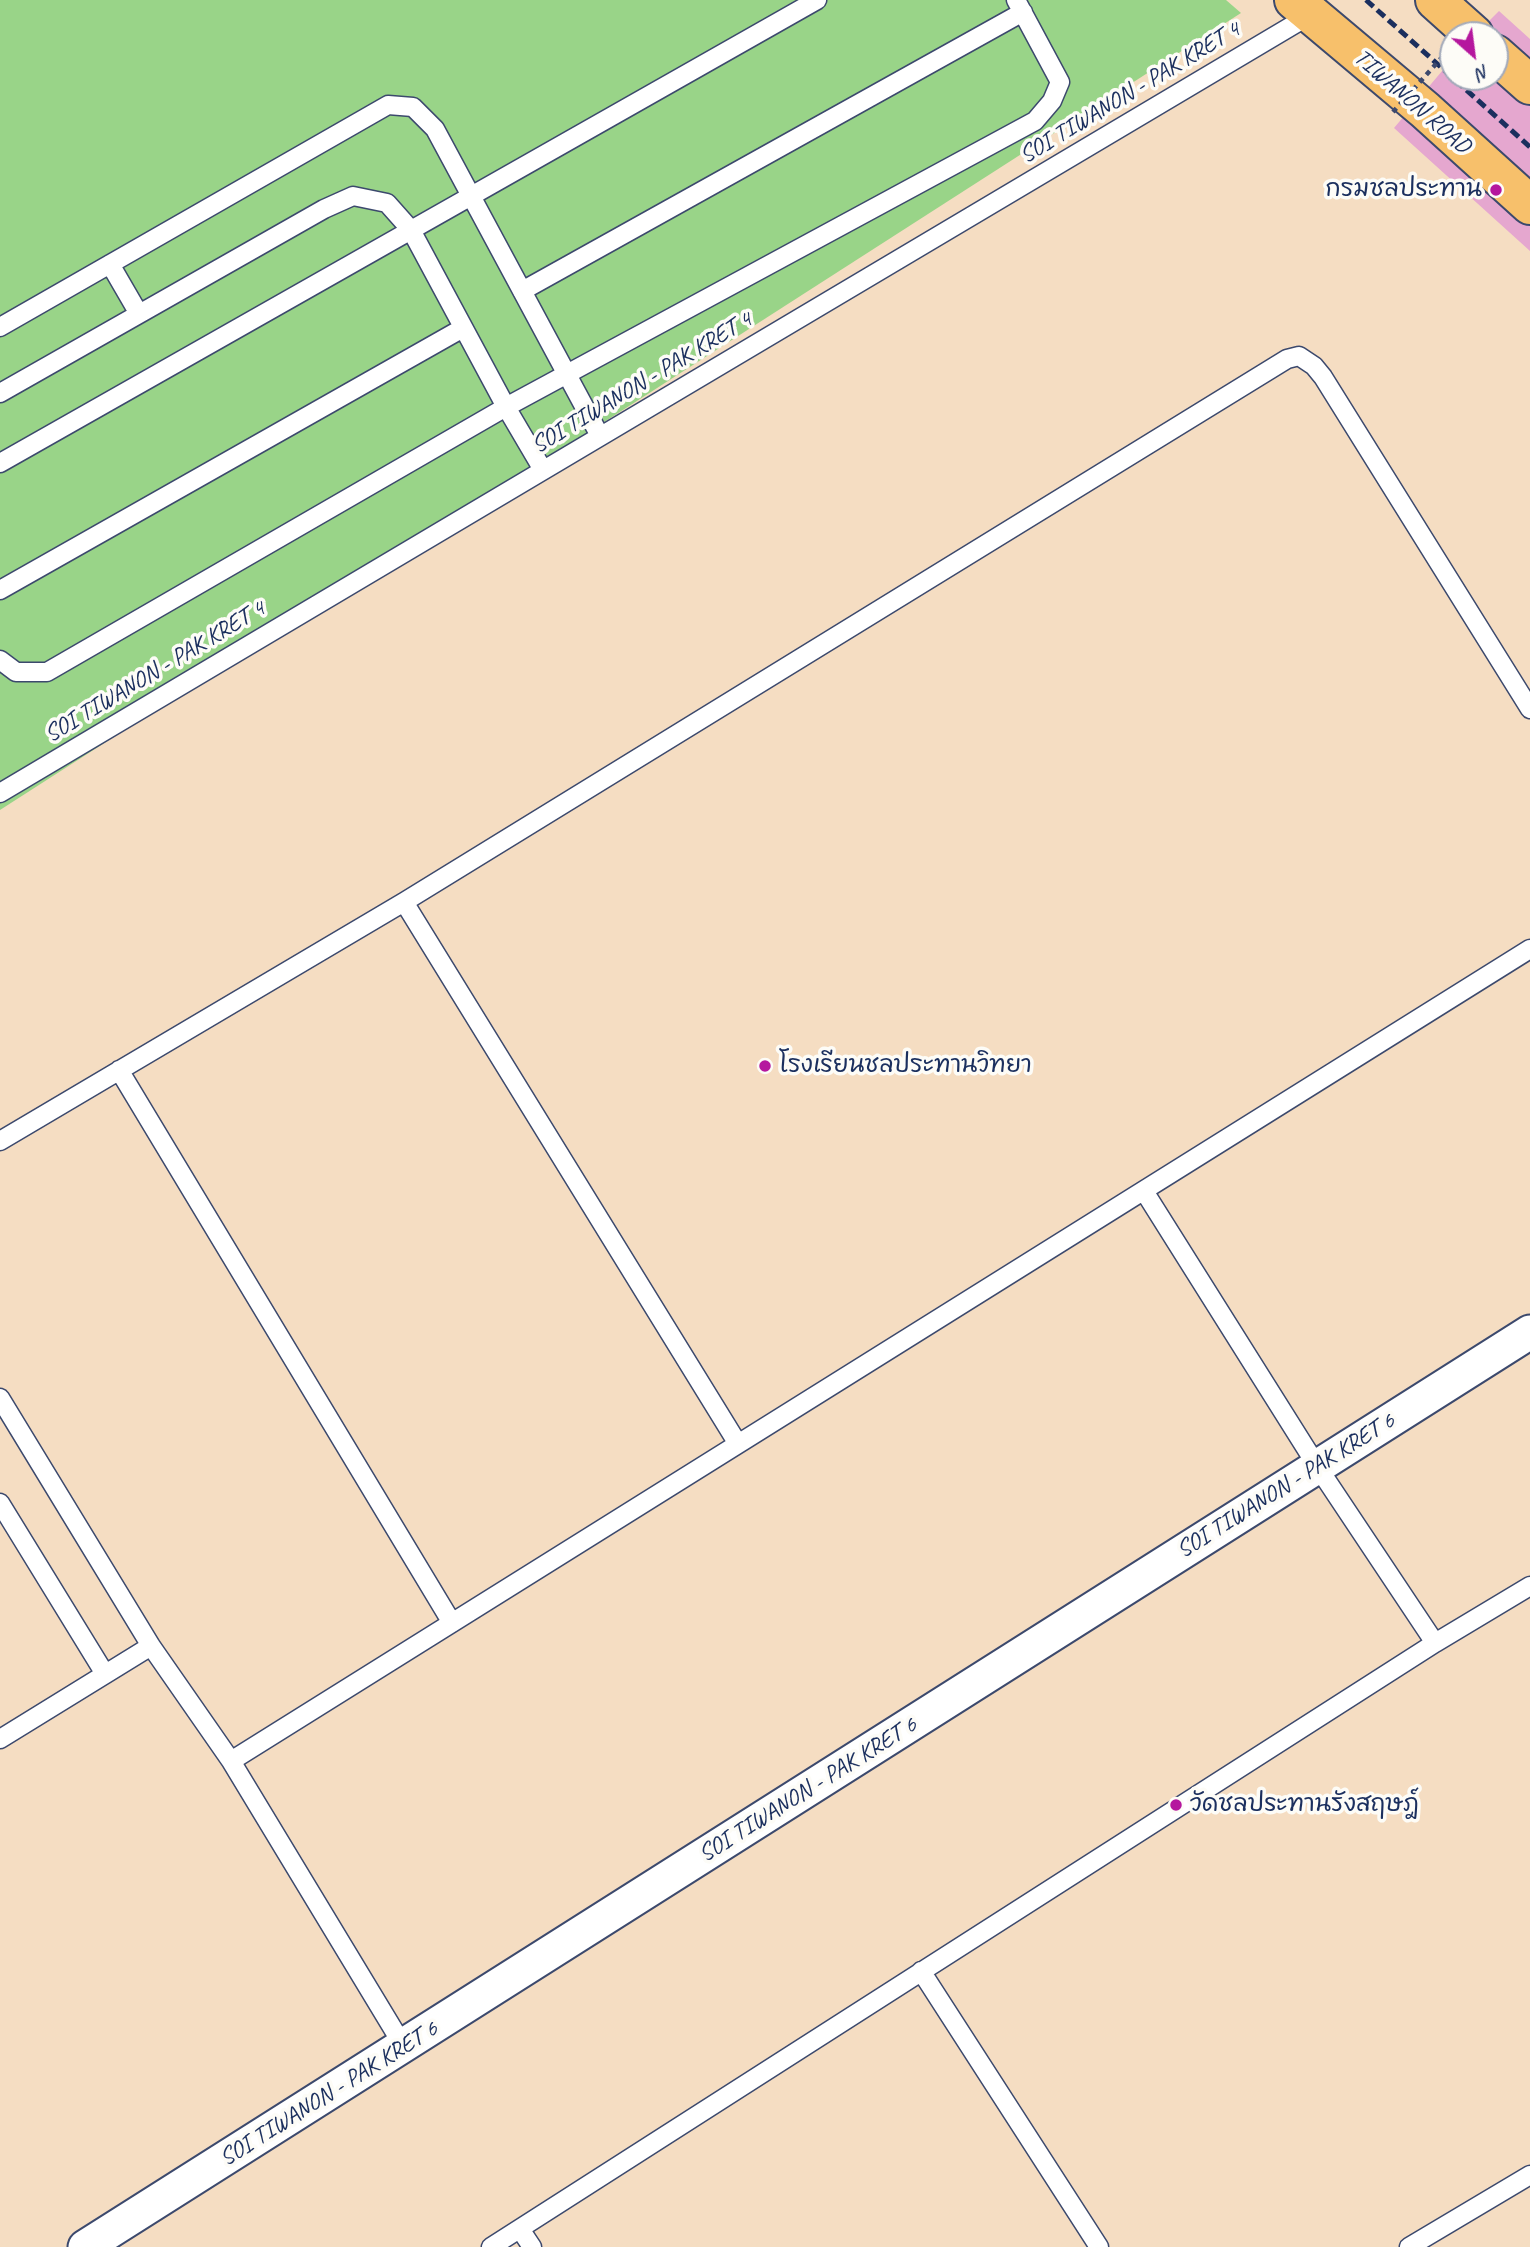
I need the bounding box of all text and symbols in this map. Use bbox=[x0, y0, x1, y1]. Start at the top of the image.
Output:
street label: SOI TIWANON - PAK KRET 4 bbox=[1015, 16, 1245, 170]
north arrow bbox=[1439, 21, 1509, 91]
street label: TIWANON ROAD bbox=[1348, 43, 1476, 161]
text: N bbox=[1472, 59, 1494, 86]
place label: กรมชลประทาน bbox=[1325, 176, 1482, 204]
marker: กรมชลประทาน bbox=[1488, 182, 1504, 198]
street label: SOI TIWANON - PAK KRET 4 bbox=[527, 306, 757, 460]
street label: SOI TIWANON - PAK KRET 4 bbox=[40, 595, 270, 749]
place label: โรงเรียนชลประทานวิทยา bbox=[779, 1052, 1032, 1080]
marker: โรงเรียนชลประทานวิทยา bbox=[757, 1058, 773, 1074]
street label: SOI TIWANON - PAK KRET 6 bbox=[1172, 1407, 1400, 1565]
street label: SOI TIWANON - PAK KRET 6 bbox=[694, 1711, 922, 1869]
place label: วัดชลประทานรังสฤษฎ์ bbox=[1190, 1791, 1419, 1819]
marker: วัดชลประทานรังสฤษฎ์ bbox=[1168, 1797, 1184, 1813]
street label: SOI TIWANON - PAK KRET 6 bbox=[215, 2015, 443, 2173]

